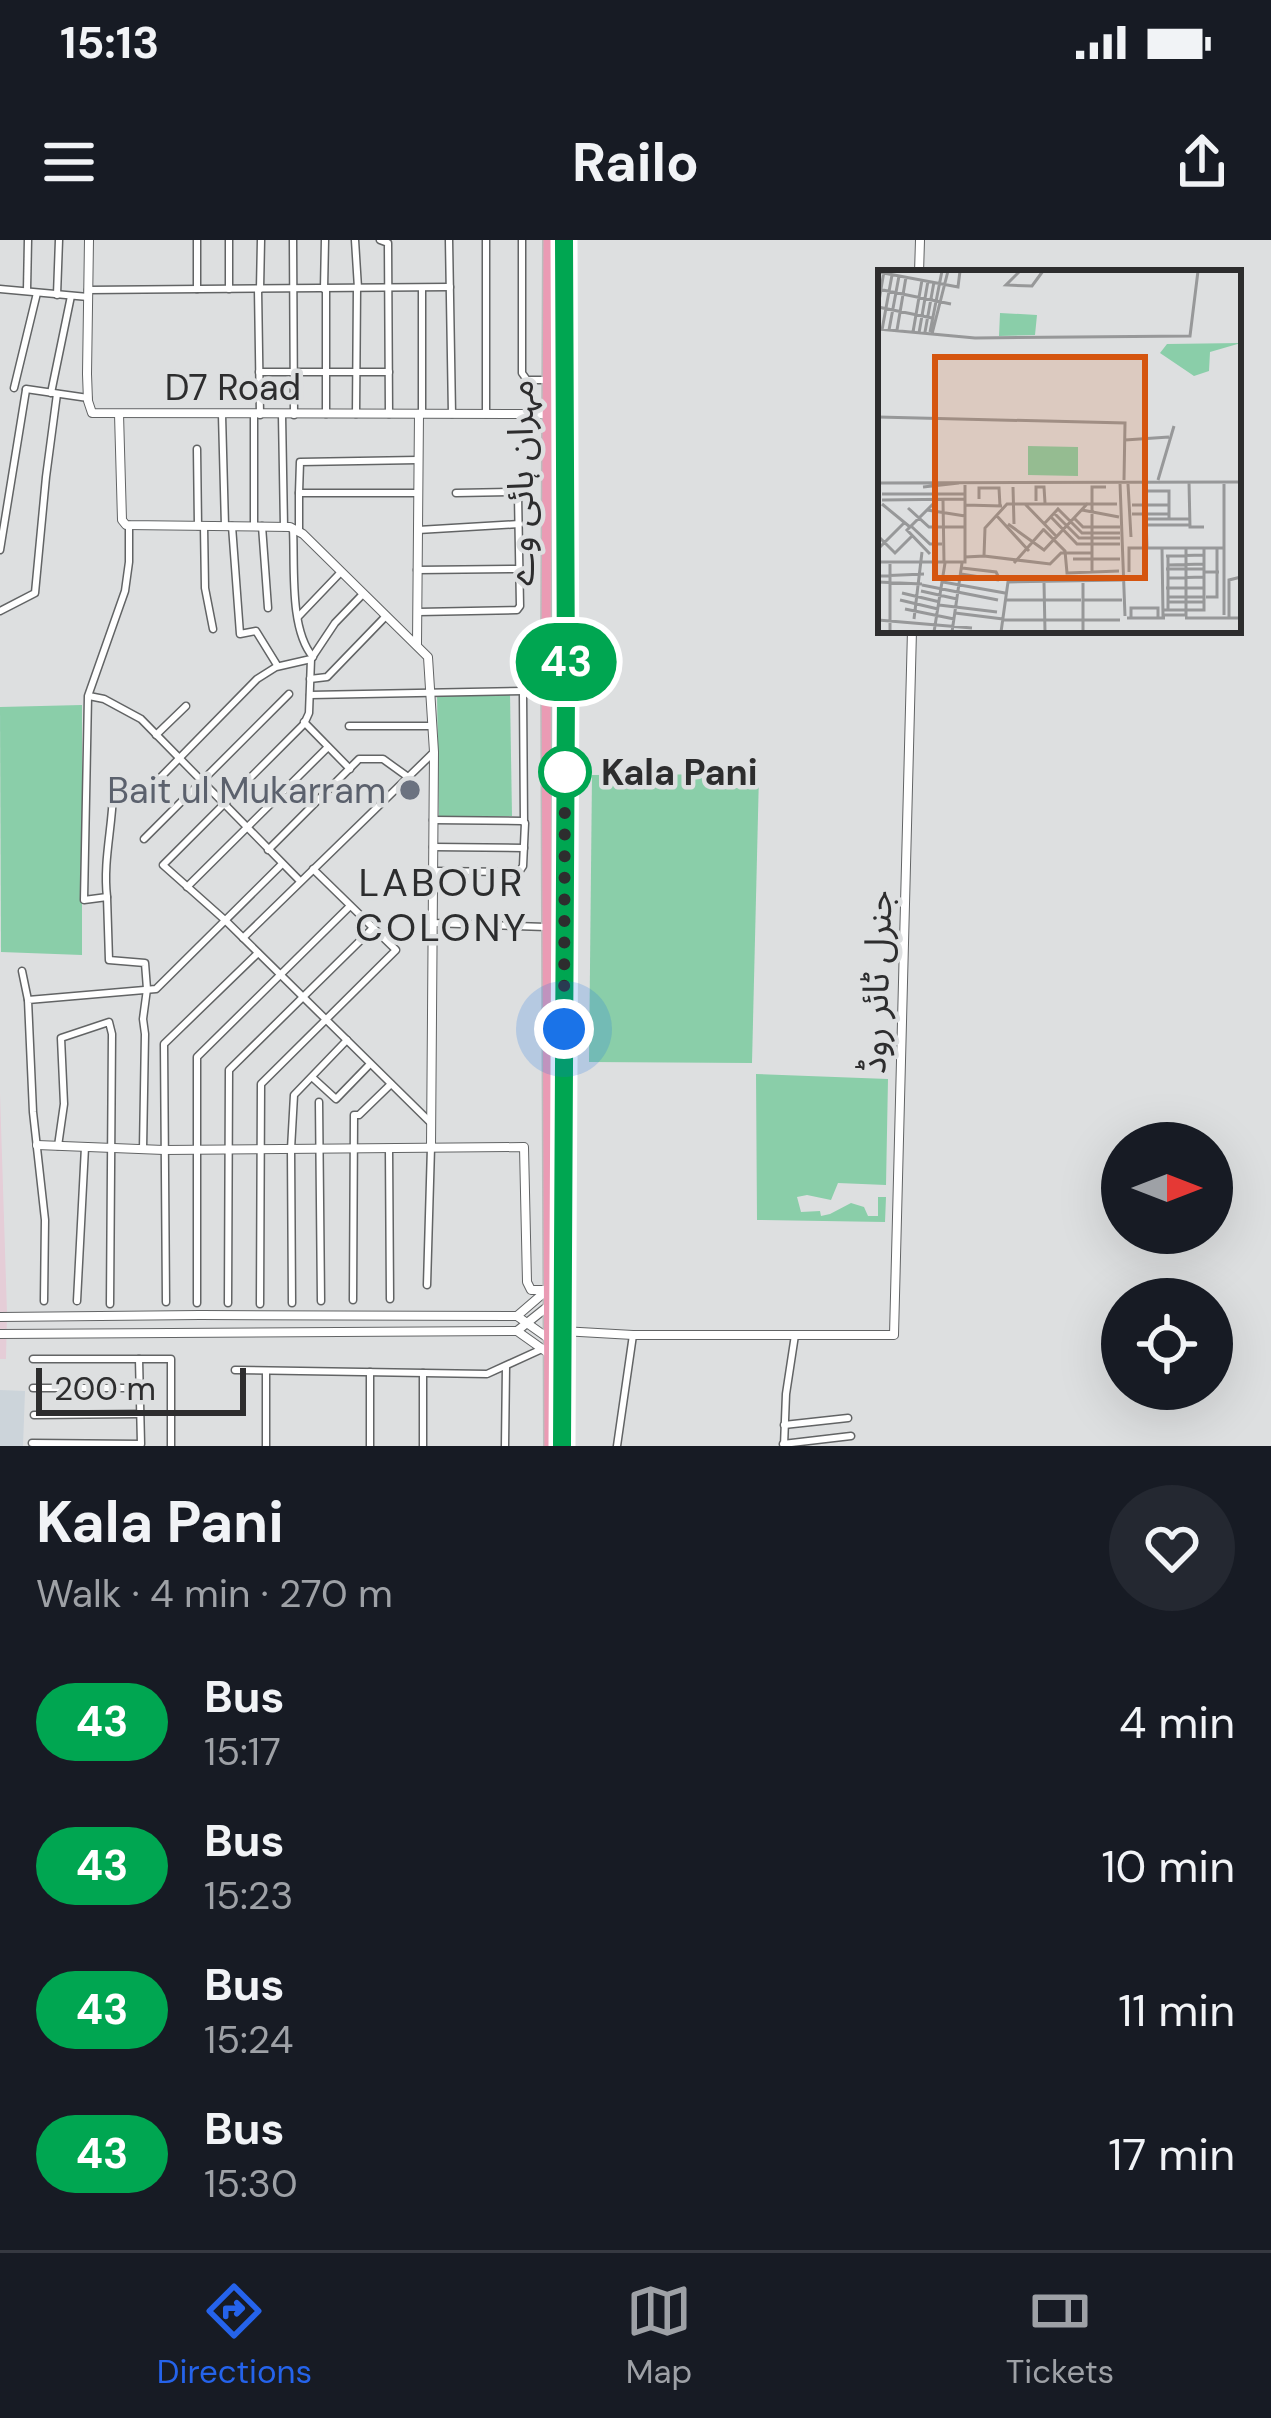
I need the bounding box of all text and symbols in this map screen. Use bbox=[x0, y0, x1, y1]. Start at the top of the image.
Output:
text: 15:13 bbox=[60, 13, 159, 72]
text: Railo bbox=[572, 127, 699, 198]
icon: menu bbox=[36, 129, 102, 195]
icon: share bbox=[1169, 129, 1235, 195]
inset map bbox=[878, 270, 1241, 633]
street label: D7 Road bbox=[165, 364, 301, 411]
street label: مہران ہائی وے bbox=[497, 380, 544, 586]
line badge: 43 bbox=[512, 623, 620, 701]
text: 43 bbox=[540, 634, 592, 689]
marker: Kala Pani bbox=[540, 747, 590, 797]
place label: Kala Pani bbox=[601, 749, 758, 796]
place label: Bait ul Mukarram bbox=[107, 767, 386, 814]
marker: Bait ul Mukarram bbox=[397, 777, 423, 803]
district label: LABOUR COLONY bbox=[355, 857, 529, 953]
street label: جنرل ٹائر روڈ bbox=[849, 889, 903, 1075]
your location bbox=[534, 999, 594, 1059]
north arrow bbox=[1101, 1122, 1233, 1254]
map controls bbox=[1101, 1122, 1233, 1410]
button: locate bbox=[1101, 1278, 1233, 1410]
scale bar bbox=[36, 1362, 246, 1415]
text: 200 m bbox=[54, 1367, 156, 1410]
text: Kala Pani bbox=[36, 1485, 284, 1560]
button: heart bbox=[1109, 1485, 1235, 1611]
text: Walk · 4 min · 270 m bbox=[36, 1568, 393, 1619]
text: Bus bbox=[204, 1667, 284, 1726]
text: 4 min bbox=[1119, 1693, 1235, 1752]
text: 43 bbox=[76, 1694, 128, 1749]
text: 15:17 bbox=[204, 1726, 281, 1777]
text: Bus bbox=[204, 1811, 284, 1870]
text: 10 min bbox=[1101, 1837, 1235, 1896]
text: 43 bbox=[76, 1838, 128, 1893]
text: 15:23 bbox=[204, 1870, 293, 1921]
text: Bus bbox=[204, 1955, 284, 2014]
text: 11 min bbox=[1118, 1981, 1235, 2040]
text: 43 bbox=[76, 1982, 128, 2037]
text: 15:24 bbox=[204, 2014, 293, 2065]
text: Bus bbox=[204, 2099, 284, 2158]
text: 17 min bbox=[1108, 2125, 1235, 2184]
text: 43 bbox=[76, 2126, 128, 2181]
text: 15:30 bbox=[204, 2158, 298, 2209]
tab: Directions bbox=[157, 2278, 312, 2393]
tab: Map bbox=[626, 2278, 692, 2393]
tab: Tickets bbox=[1006, 2278, 1114, 2393]

